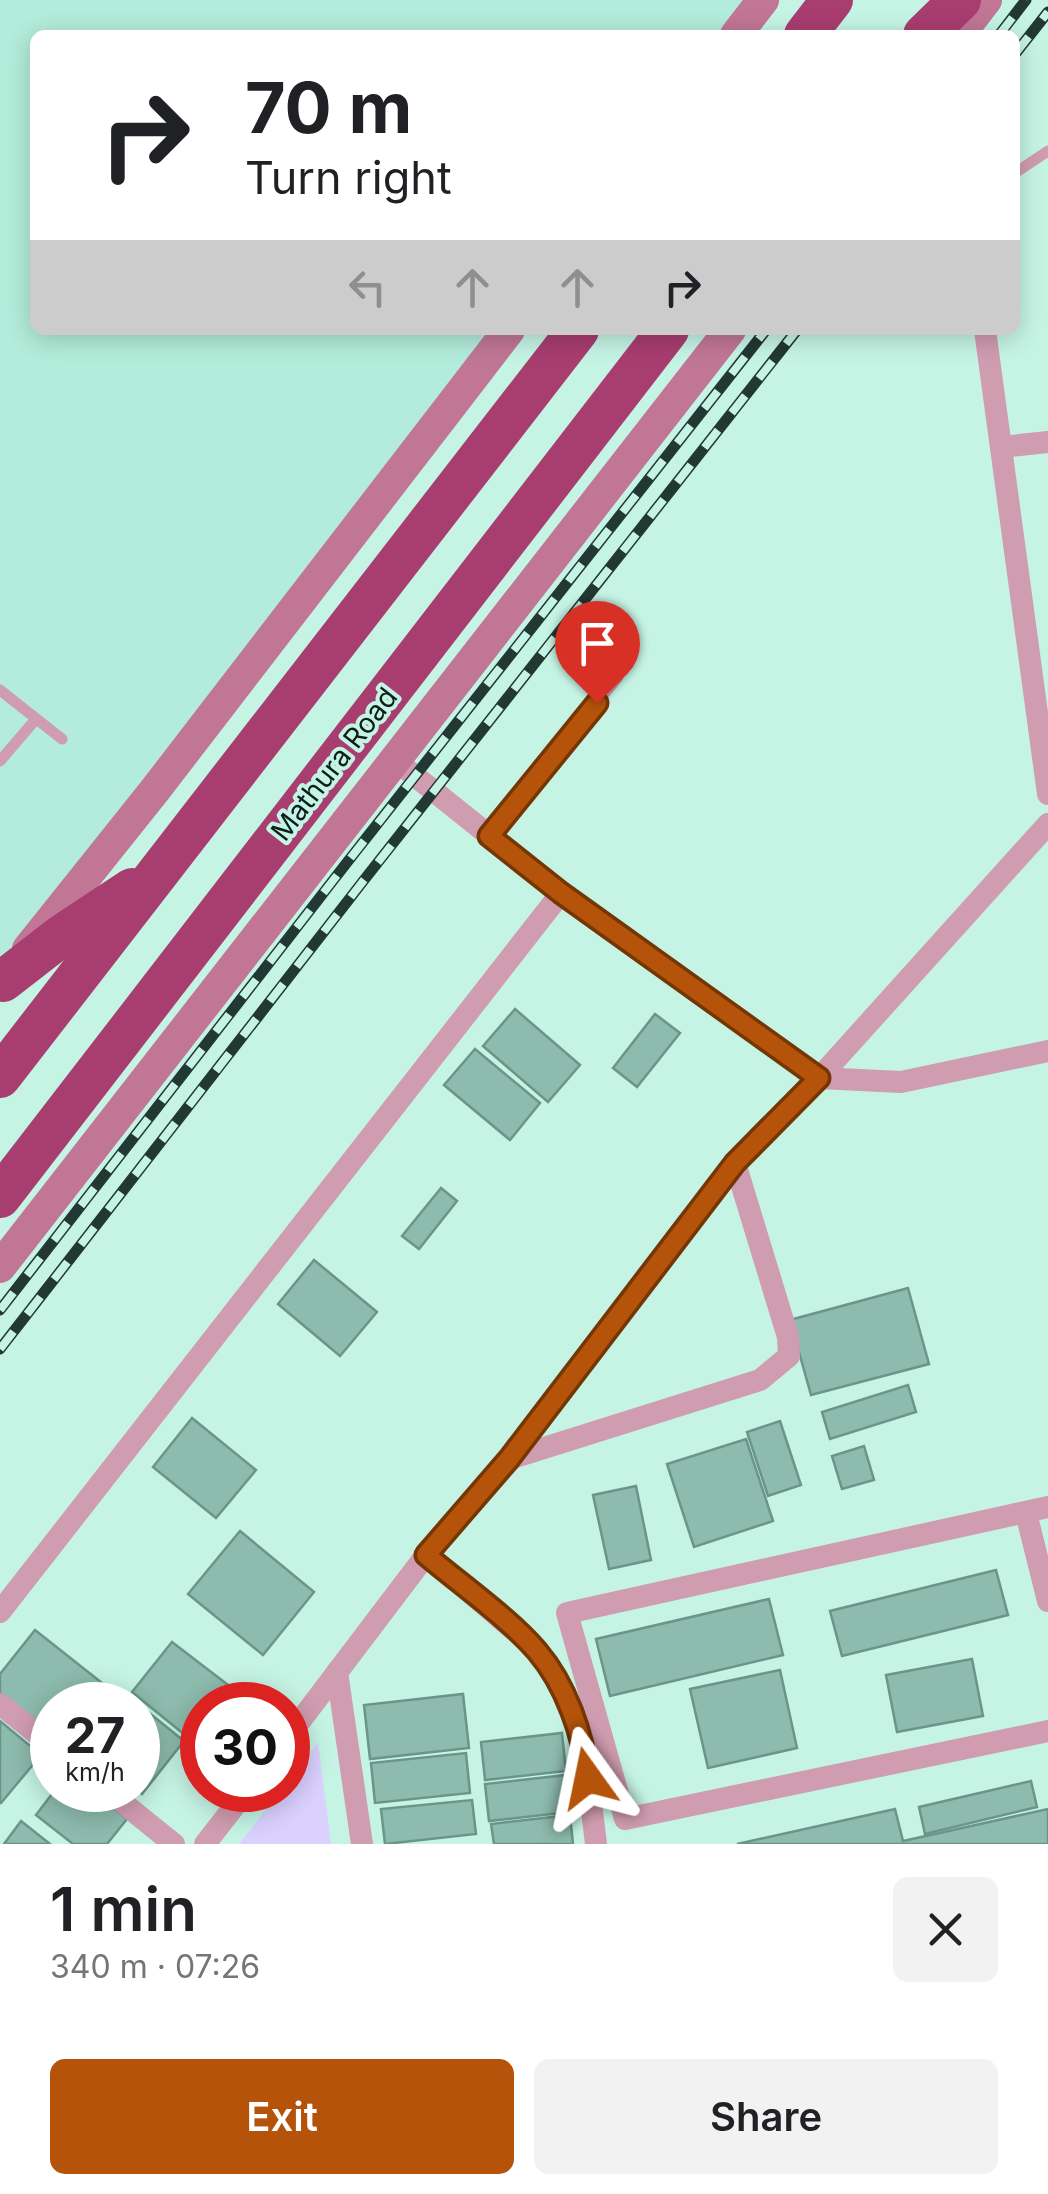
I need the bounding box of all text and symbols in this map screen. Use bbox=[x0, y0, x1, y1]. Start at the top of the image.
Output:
text: 70 m bbox=[245, 65, 412, 150]
icon: right bbox=[80, 70, 210, 200]
text: Turn right bbox=[245, 150, 452, 205]
icon: left bbox=[340, 260, 395, 315]
icon: ahead bbox=[445, 260, 500, 315]
icon: ahead bbox=[550, 260, 605, 315]
icon: right bbox=[655, 260, 710, 315]
pin bbox=[555, 601, 640, 704]
icon: arrive bbox=[570, 616, 625, 671]
street label: Mathura Road bbox=[264, 681, 404, 847]
speed limit sign: 30 bbox=[180, 1682, 310, 1812]
text: 27 bbox=[65, 1705, 125, 1765]
position arrow bbox=[536, 1726, 640, 1830]
text: km/h bbox=[65, 1757, 125, 1787]
text: 1 min bbox=[50, 1873, 197, 1945]
button: close bbox=[893, 1877, 998, 1982]
text: 340 m · 07:26 bbox=[50, 1947, 260, 1986]
button: Exit bbox=[50, 2059, 514, 2174]
button: Share bbox=[534, 2059, 998, 2174]

